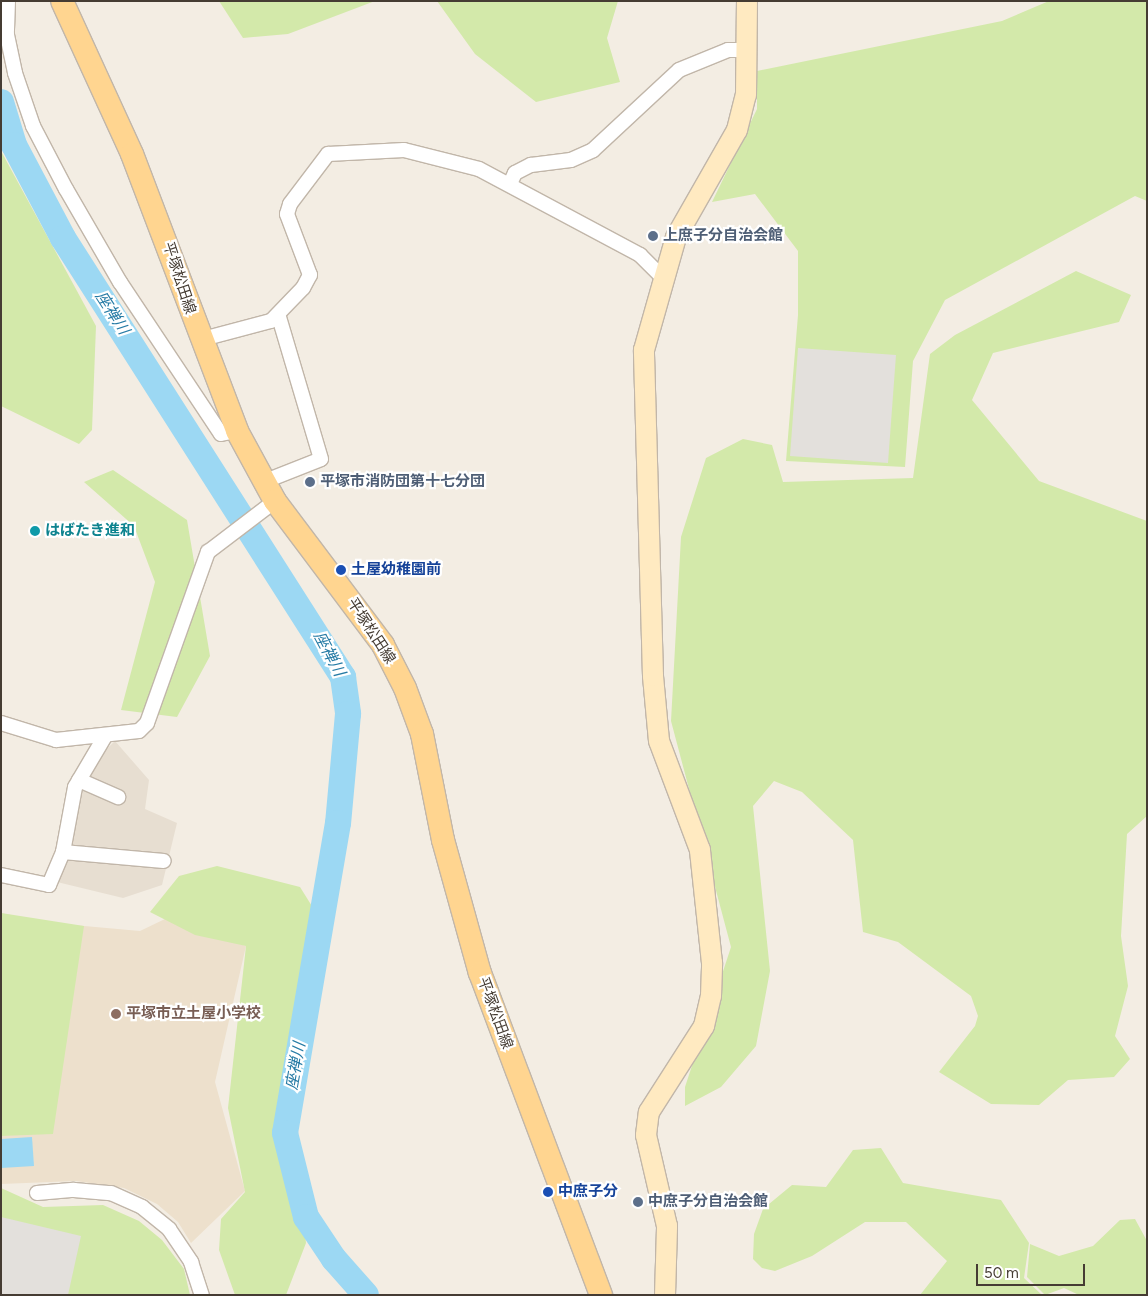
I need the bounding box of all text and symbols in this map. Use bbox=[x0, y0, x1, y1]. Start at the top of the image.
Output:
place label: 上庶子分自治会館 bbox=[663, 227, 783, 245]
marker: 上庶子分自治会館 bbox=[647, 230, 659, 242]
street label: 平塚松田線 bbox=[159, 240, 199, 316]
water label: 座禅川 bbox=[91, 288, 133, 338]
place label: 平塚市消防団第十七分団 bbox=[320, 473, 485, 491]
marker: 平塚市消防団第十七分団 bbox=[304, 476, 316, 488]
place label: はばたき進和 bbox=[45, 522, 135, 540]
marker: はばたき進和 bbox=[29, 525, 41, 537]
place label: 土屋幼稚園前 bbox=[351, 561, 441, 579]
marker: 土屋幼稚園前 bbox=[335, 564, 347, 576]
street label: 平塚松田線 bbox=[343, 595, 399, 667]
water label: 座禅川 bbox=[309, 628, 349, 680]
street label: 平塚松田線 bbox=[474, 975, 516, 1051]
place label: 平塚市立土屋小学校 bbox=[126, 1005, 261, 1023]
marker: 平塚市立土屋小学校 bbox=[110, 1008, 122, 1020]
water label: 座禅川 bbox=[282, 1041, 310, 1091]
place label: 中庶子分 bbox=[558, 1183, 618, 1201]
marker: 中庶子分 bbox=[542, 1186, 554, 1198]
place label: 中庶子分自治会館 bbox=[648, 1193, 768, 1211]
marker: 中庶子分自治会館 bbox=[632, 1196, 644, 1208]
scale bar bbox=[978, 1254, 1087, 1286]
text: 50 m bbox=[984, 1264, 1019, 1282]

